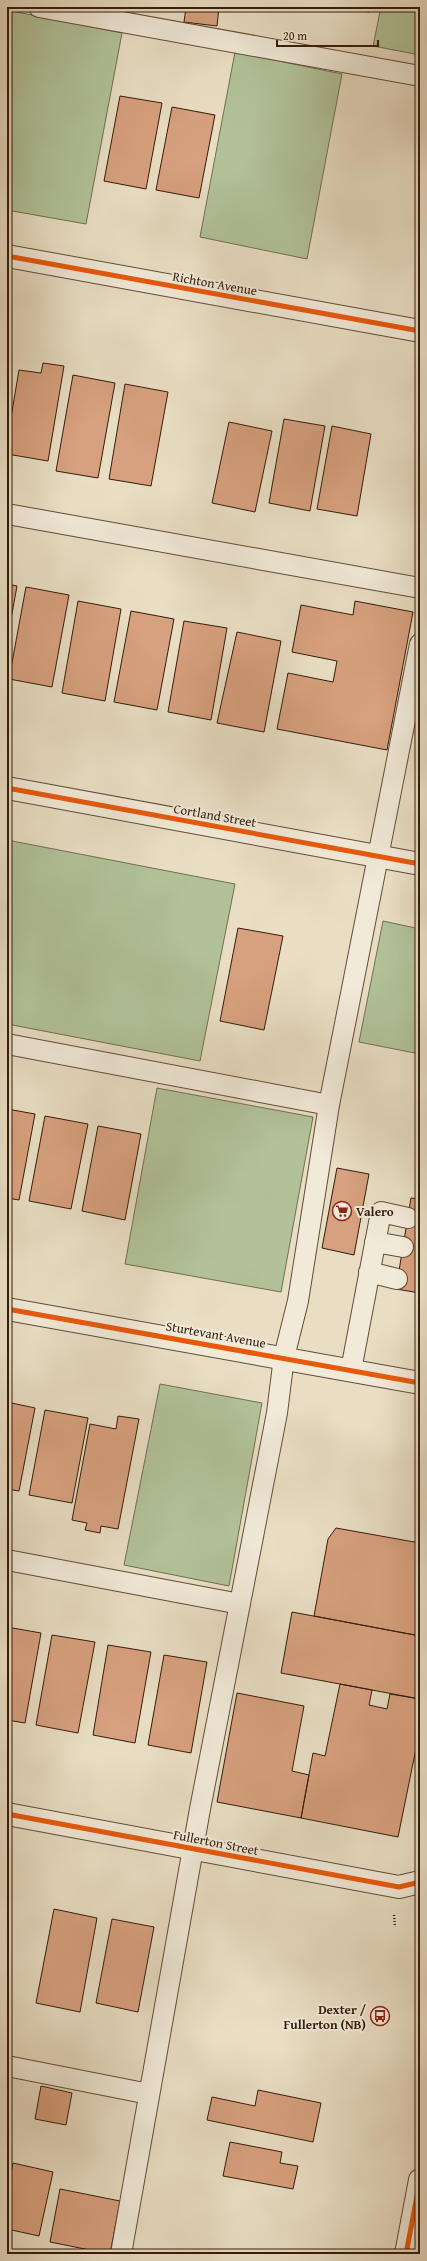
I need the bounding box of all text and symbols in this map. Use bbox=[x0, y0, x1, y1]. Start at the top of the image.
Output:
scale bar bbox=[277, 22, 378, 48]
text: 20 m bbox=[283, 27, 307, 44]
street label: Richton Avenue bbox=[171, 267, 259, 300]
street label: Cortland Street bbox=[172, 799, 258, 832]
supermarket icon: Valero bbox=[331, 1200, 353, 1222]
place label: Valero bbox=[356, 1202, 394, 1221]
street label: Sturtevant Avenue bbox=[164, 1316, 267, 1353]
street label: Fullerton Street bbox=[172, 1825, 261, 1860]
place label: Dexter / Fullerton (NB) bbox=[284, 2000, 367, 2034]
bus stop icon: Dexter / Fullerton (NB) bbox=[369, 2005, 391, 2027]

